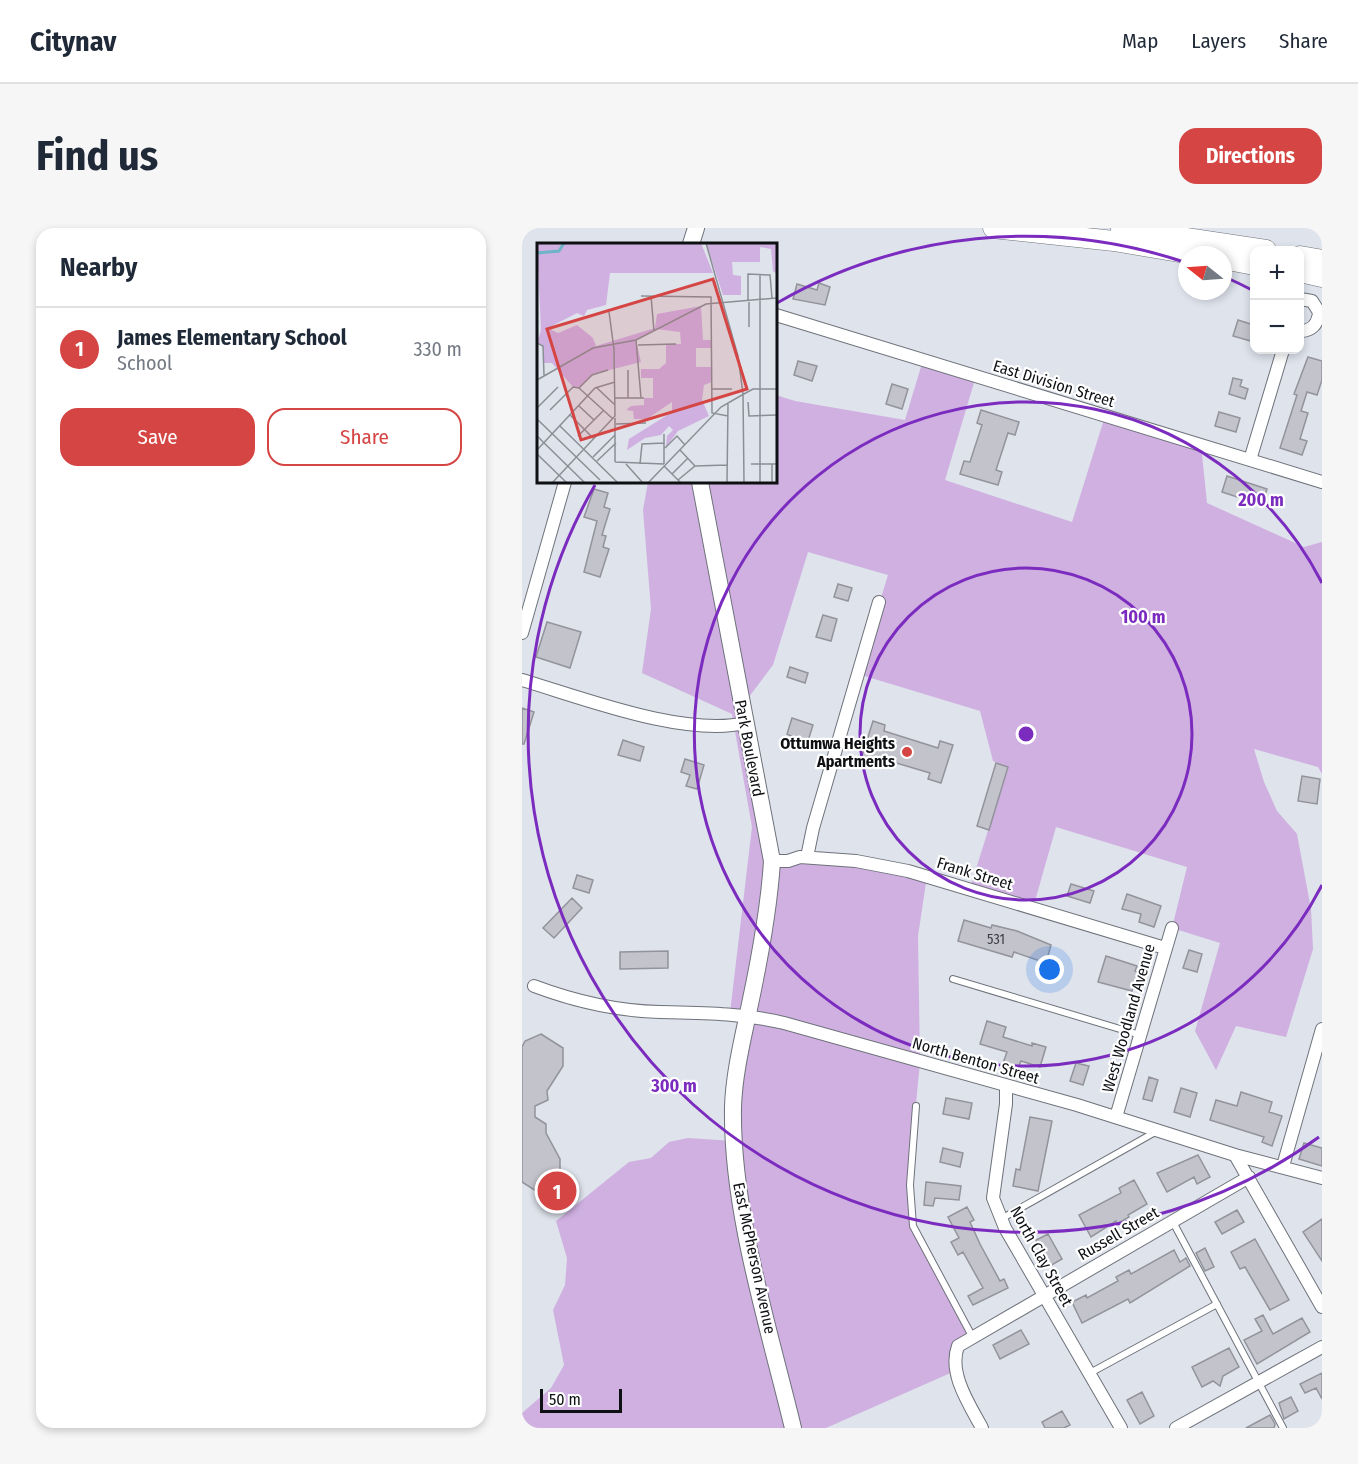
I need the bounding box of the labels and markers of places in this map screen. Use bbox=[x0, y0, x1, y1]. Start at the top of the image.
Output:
centre of rings bbox=[1016, 724, 1036, 744]
place label: Ottumwa Heights Apartments bbox=[780, 734, 895, 771]
marker: Ottumwa Heights Apartments bbox=[900, 745, 914, 759]
pin: 1 bbox=[537, 1168, 576, 1214]

